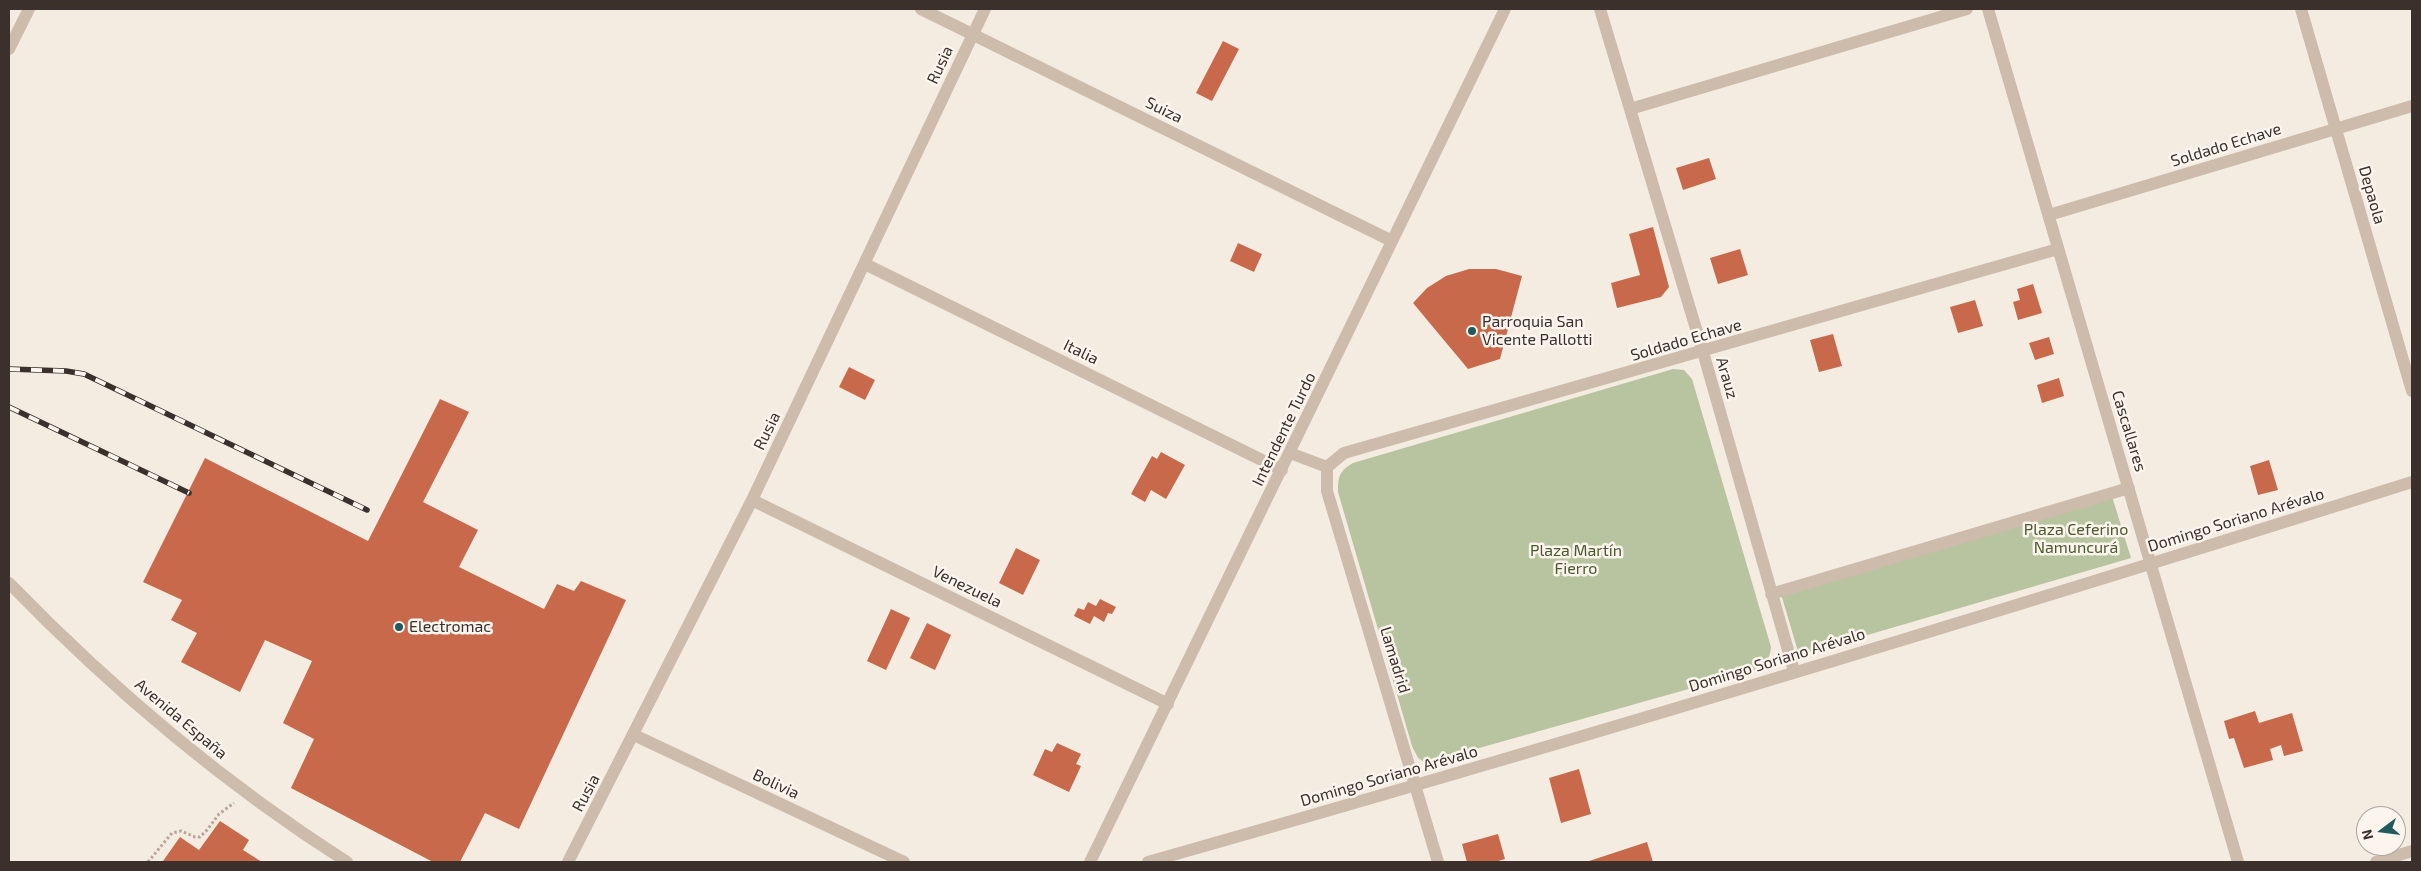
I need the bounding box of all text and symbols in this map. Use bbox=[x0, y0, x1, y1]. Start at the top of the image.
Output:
street label: Rusia bbox=[923, 43, 957, 87]
street label: Suiza bbox=[1142, 93, 1186, 127]
street label: Soldado Echave bbox=[2168, 119, 2284, 171]
street label: Depaola bbox=[2355, 164, 2389, 226]
place label: Parroquia San Vicente Pallotti bbox=[1482, 312, 1592, 350]
street label: Soldado Echave bbox=[1628, 315, 1744, 365]
marker: Parroquia San Vicente Pallotti bbox=[1466, 325, 1478, 337]
street label: Italia bbox=[1060, 335, 1102, 369]
street label: Arauz bbox=[1712, 355, 1742, 401]
street label: Intendente Turdo bbox=[1248, 369, 1320, 489]
street label: Cascallares bbox=[2108, 388, 2150, 474]
street label: Rusia bbox=[750, 409, 784, 453]
street label: Domingo Soriano Arévalo bbox=[2145, 484, 2327, 556]
park label: Plaza Ceferino Namuncurá bbox=[2024, 520, 2128, 558]
park label: Plaza Martín Fierro bbox=[1530, 541, 1622, 579]
street label: Venezuela bbox=[929, 562, 1005, 612]
place label: Electromac bbox=[409, 617, 491, 637]
marker: Electromac bbox=[393, 621, 405, 633]
street label: Lamadrid bbox=[1376, 624, 1414, 696]
street label: Domingo Soriano Arévalo bbox=[1686, 624, 1868, 696]
street label: Avenida España bbox=[131, 675, 231, 763]
street label: Domingo Soriano Arévalo bbox=[1298, 741, 1480, 811]
street label: Bolivia bbox=[750, 765, 802, 803]
street label: Rusia bbox=[568, 771, 604, 815]
north arrow bbox=[2356, 806, 2406, 856]
text: N bbox=[2357, 828, 2377, 842]

